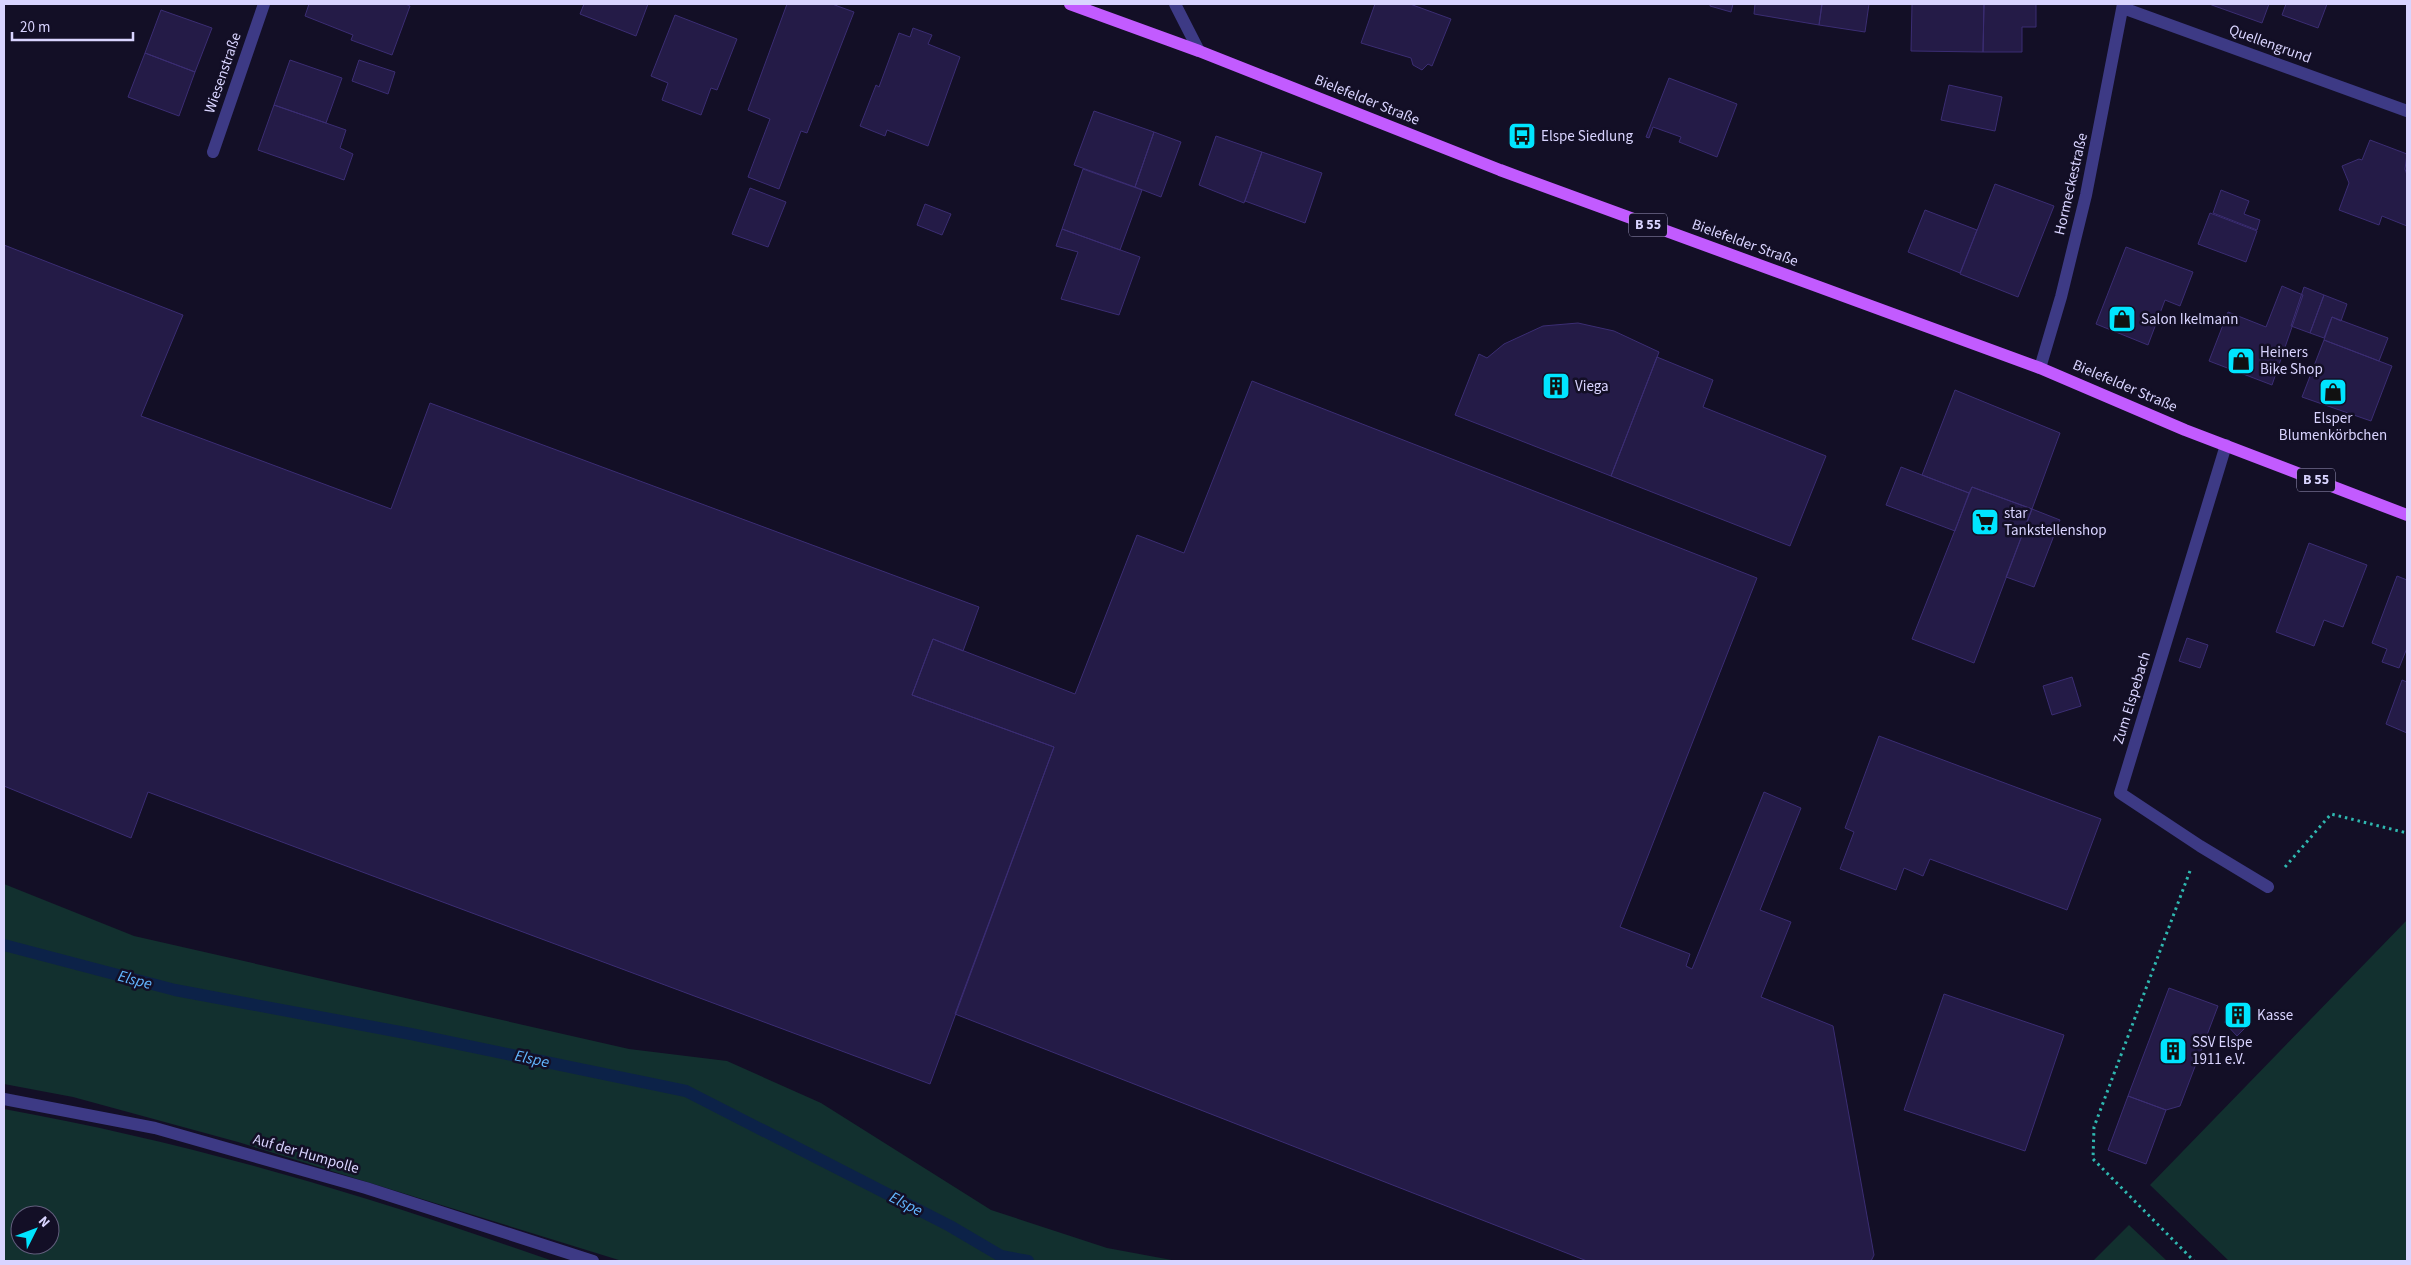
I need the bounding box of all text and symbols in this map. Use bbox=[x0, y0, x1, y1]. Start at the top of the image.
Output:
scale bar bbox=[12, 10, 134, 42]
text: 20 m bbox=[20, 17, 50, 38]
street label: Quellengrund bbox=[2226, 19, 2314, 69]
street label: Wiesenstraße bbox=[199, 30, 247, 116]
street label: Bielefelder Straße bbox=[1311, 69, 1423, 131]
bus stop icon: Elspe Siedlung bbox=[1507, 121, 1537, 151]
place label: Elspe Siedlung bbox=[1541, 126, 1633, 147]
street label: Hormeckestraße bbox=[2049, 131, 2093, 237]
road number: B 55 bbox=[1629, 214, 1667, 236]
street label: Bielefelder Straße bbox=[1689, 214, 1801, 272]
shop icon: Salon Ikelmann bbox=[2107, 304, 2137, 334]
place label: Salon Ikelmann bbox=[2141, 309, 2239, 330]
place label: Heiners Bike Shop bbox=[2260, 342, 2323, 380]
shop icon: Heiners Bike Shop bbox=[2226, 346, 2256, 376]
street label: Bielefelder Straße bbox=[2069, 354, 2181, 418]
building icon: Viega bbox=[1541, 371, 1571, 401]
place label: Viega bbox=[1575, 376, 1609, 397]
shop icon: Elsper Blumenkörbchen bbox=[2318, 377, 2348, 407]
place label: Elsper Blumenkörbchen bbox=[2279, 408, 2387, 446]
road number: B 55 bbox=[2297, 468, 2335, 492]
place label: star Tankstellenshop bbox=[2004, 503, 2107, 541]
supermarket icon: star Tankstellenshop bbox=[1970, 507, 2000, 537]
street label: Zum Elspebach bbox=[2108, 649, 2156, 747]
water label: Elspe bbox=[115, 965, 155, 995]
building icon: Kasse bbox=[2223, 1000, 2253, 1030]
place label: Kasse bbox=[2257, 1005, 2293, 1026]
place label: SSV Elspe 1911 e.V. bbox=[2192, 1032, 2252, 1070]
building icon: SSV Elspe 1911 e.V. bbox=[2158, 1036, 2188, 1066]
water label: Elspe bbox=[513, 1045, 552, 1073]
street label: Auf der Humpolle bbox=[250, 1129, 362, 1179]
water label: Elspe bbox=[886, 1186, 927, 1222]
north arrow bbox=[10, 1205, 60, 1255]
text: N bbox=[33, 1212, 54, 1232]

